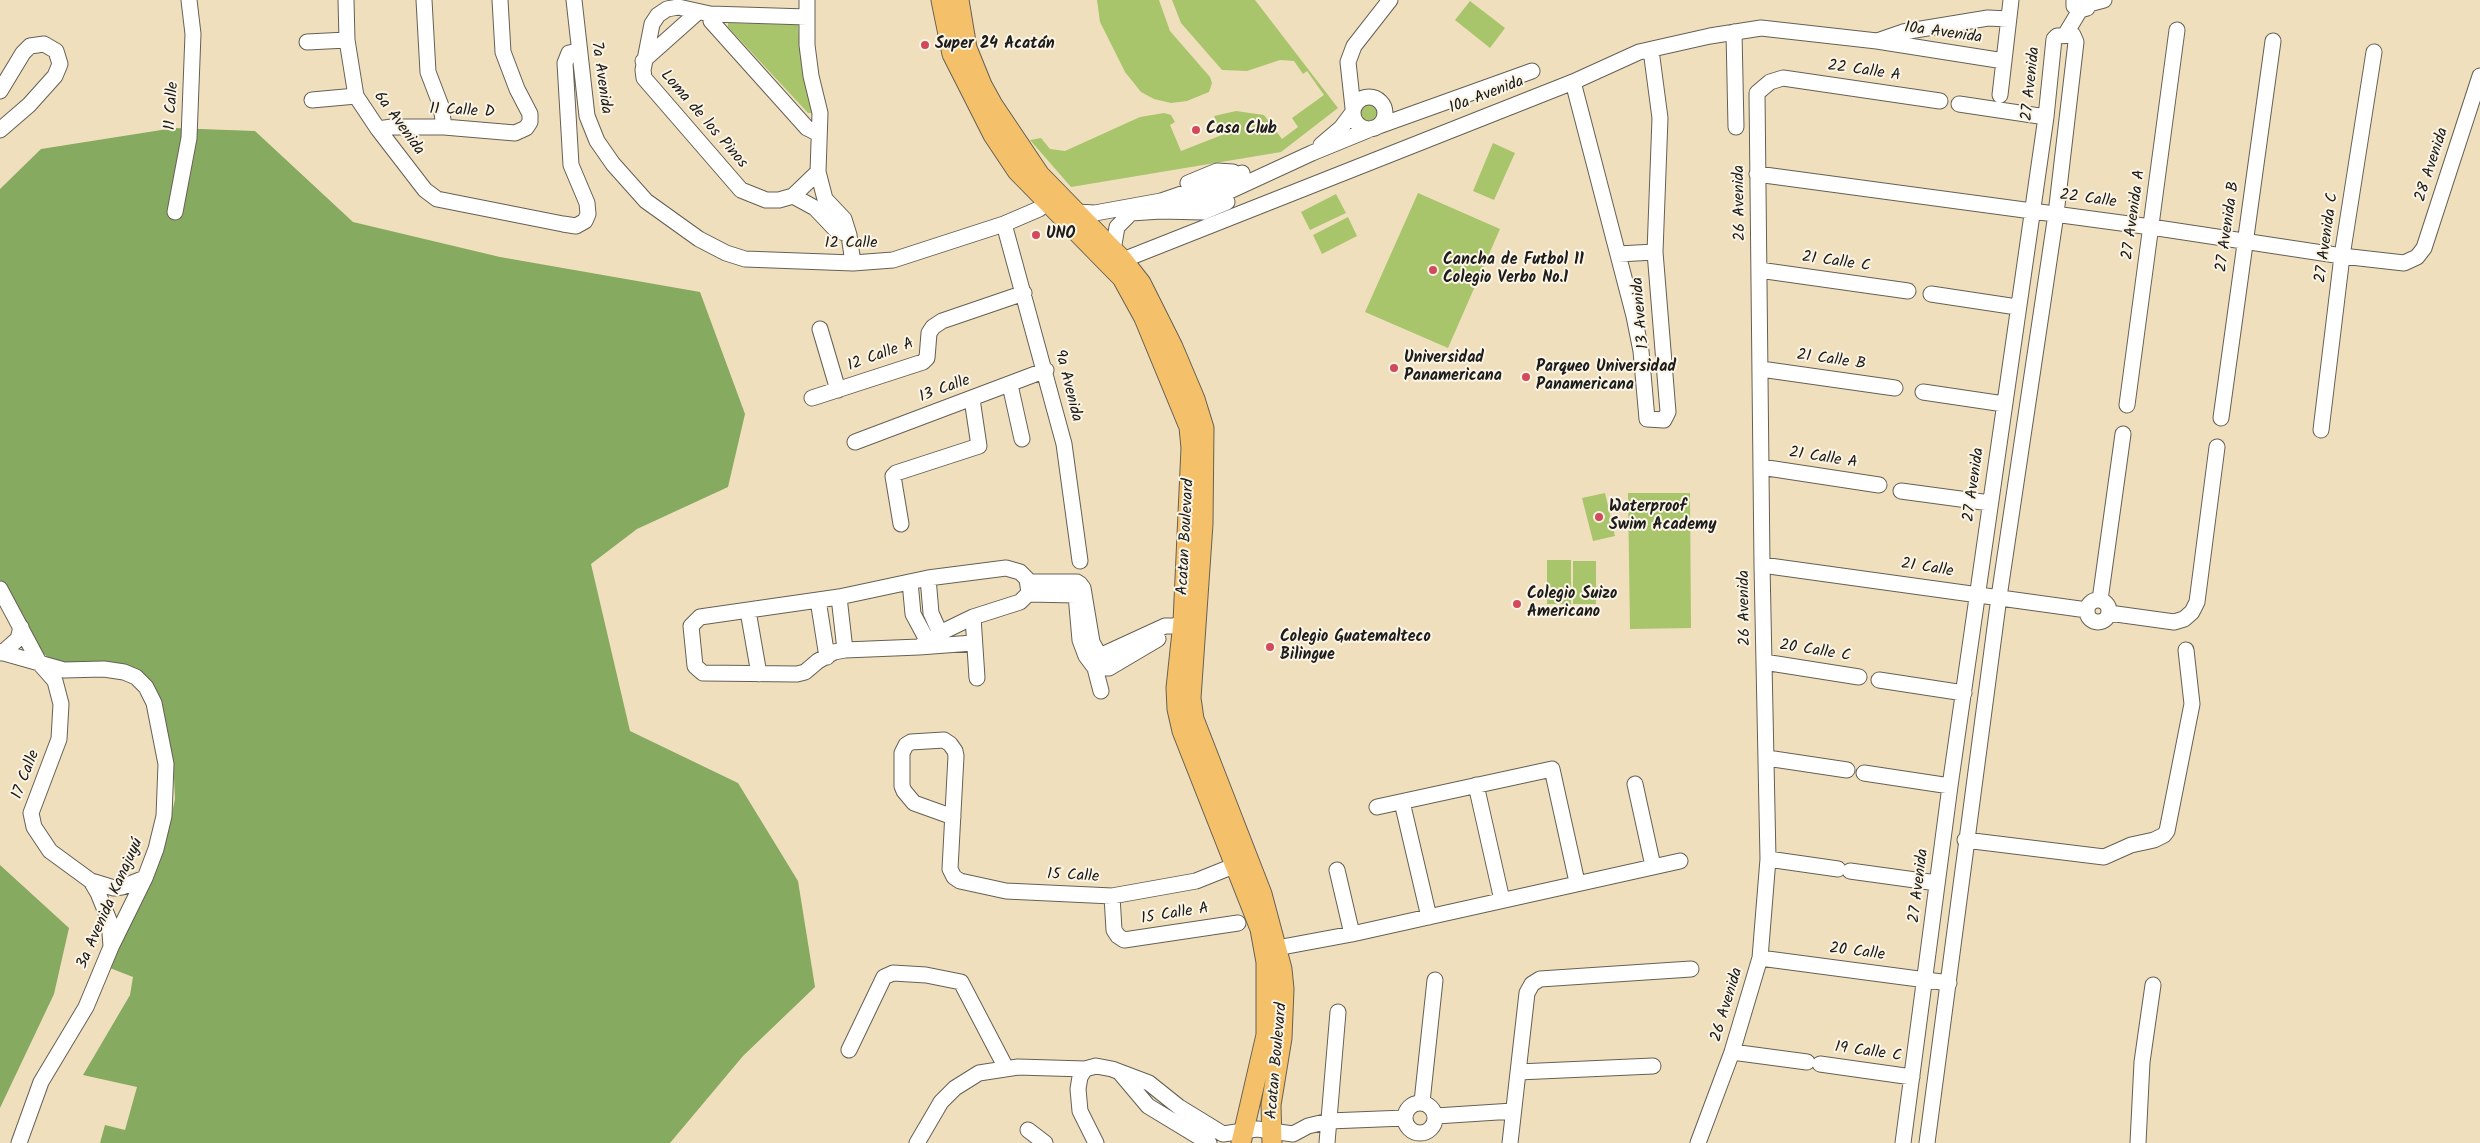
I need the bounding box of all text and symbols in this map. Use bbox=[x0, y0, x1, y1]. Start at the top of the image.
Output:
street label: 10a Avenida bbox=[1903, 19, 1983, 49]
place label: Super 24 Acatán bbox=[935, 35, 1055, 55]
marker: Super 24 Acatán bbox=[919, 39, 931, 51]
street label: 7a Avenida bbox=[585, 41, 615, 115]
street label: 27 Avenida bbox=[2019, 46, 2045, 122]
street label: 22 Calle A bbox=[1826, 57, 1902, 87]
street label: Loma de los Pinos bbox=[655, 67, 751, 173]
street label: 10a Avenida bbox=[1447, 73, 1527, 119]
street label: 11 Calle bbox=[162, 81, 184, 131]
street label: 6a Avenida bbox=[368, 88, 428, 160]
street label: 11 Calle D bbox=[429, 101, 495, 123]
place label: Casa Club bbox=[1206, 120, 1277, 140]
marker: Casa Club bbox=[1190, 124, 1202, 136]
street label: 28 Avenida bbox=[2412, 125, 2454, 205]
street label: 26 Avenida bbox=[1731, 165, 1751, 241]
street label: 27 Avenida A bbox=[2119, 169, 2151, 261]
street label: 27 Avenida B bbox=[2213, 181, 2245, 273]
street label: 22 Calle bbox=[2058, 187, 2118, 213]
street label: 27 Avenida C bbox=[2312, 192, 2344, 284]
place label: UNO bbox=[1046, 225, 1076, 245]
marker: UNO bbox=[1030, 229, 1042, 241]
street label: 12 Calle bbox=[825, 234, 877, 254]
street label: 21 Calle C bbox=[1801, 249, 1871, 277]
place label: Cancha de Futbol 11 Colegio Verbo No.1 bbox=[1443, 251, 1584, 289]
marker: Cancha de Futbol 11 Colegio Verbo No.1 bbox=[1427, 264, 1439, 276]
street label: 13 Avenida bbox=[1629, 276, 1655, 350]
street label: 12 Calle A bbox=[845, 335, 917, 377]
street label: 21 Calle B bbox=[1795, 347, 1867, 375]
street label: 9a Avenida bbox=[1049, 348, 1085, 424]
place label: Universidad Panamericana bbox=[1404, 349, 1502, 387]
place label: Parqueo Universidad Panamericana bbox=[1536, 358, 1676, 396]
marker: Universidad Panamericana bbox=[1388, 362, 1400, 374]
marker: Parqueo Universidad Panamericana bbox=[1520, 371, 1532, 383]
street label: 13 Calle bbox=[917, 372, 973, 408]
street label: 21 Calle A bbox=[1787, 444, 1859, 474]
street label: 27 Avenida bbox=[1960, 447, 1990, 523]
street label: Acatan Boulevard bbox=[1174, 478, 1200, 596]
place label: Waterproof Swim Academy bbox=[1609, 498, 1717, 536]
marker: Waterproof Swim Academy bbox=[1593, 511, 1605, 523]
street label: 21 Calle bbox=[1899, 555, 1955, 583]
street label: 26 Avenida bbox=[1736, 570, 1756, 646]
place label: Colegio Suizo Americano bbox=[1527, 585, 1617, 623]
marker: Colegio Suizo Americano bbox=[1511, 598, 1523, 610]
place label: Colegio Guatemalteco Bilingue bbox=[1280, 628, 1431, 666]
street label: 20 Calle C bbox=[1778, 637, 1852, 667]
marker: Colegio Guatemalteco Bilingue bbox=[1264, 641, 1276, 653]
street label: 17 Calle bbox=[9, 748, 45, 802]
street label: 3a Avenida Kanajuyú bbox=[74, 836, 148, 972]
street label: 27 Avenida bbox=[1906, 848, 1934, 924]
street label: 15 Calle bbox=[1046, 866, 1100, 888]
street label: 15 Calle A bbox=[1140, 900, 1210, 930]
street label: 20 Calle bbox=[1828, 940, 1886, 966]
street label: 26 Avenida bbox=[1708, 966, 1748, 1044]
street label: Acatan Boulevard bbox=[1263, 1002, 1293, 1120]
street label: 19 Calle C bbox=[1833, 1039, 1903, 1067]

